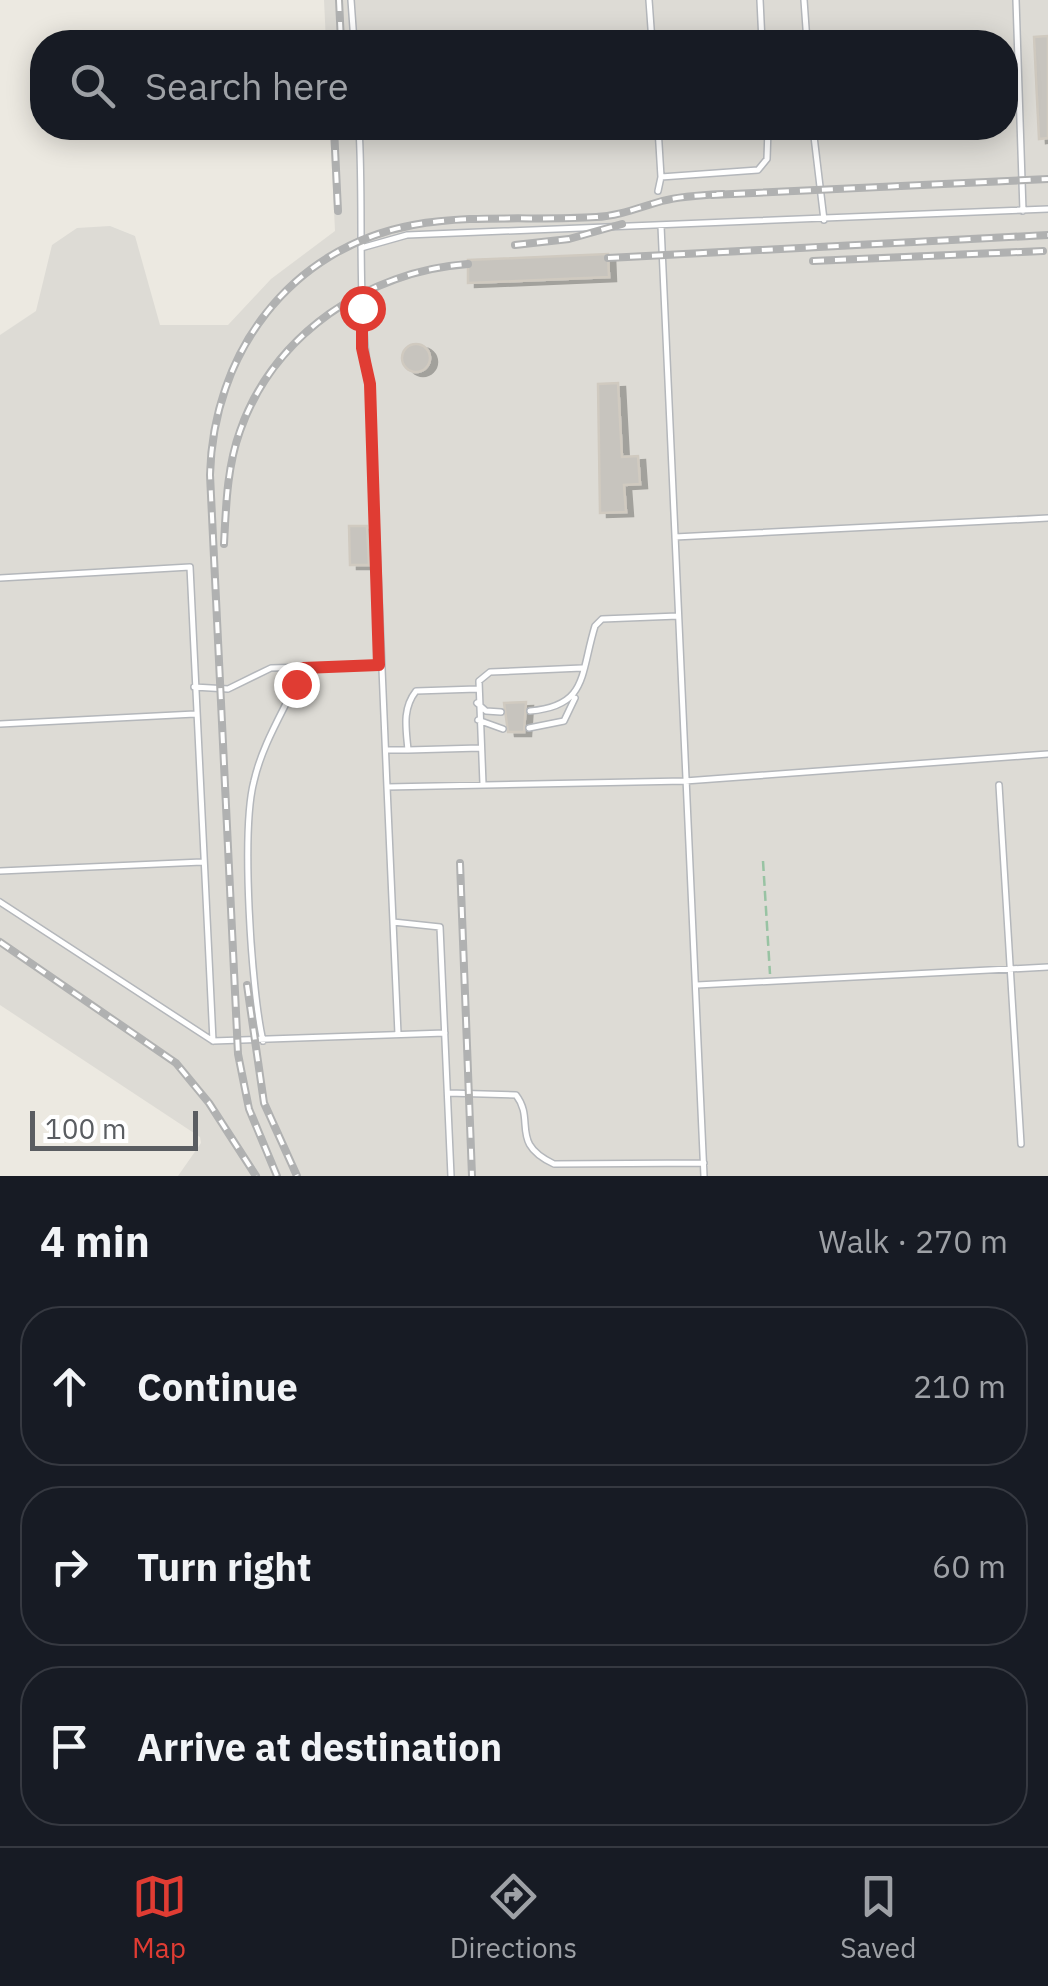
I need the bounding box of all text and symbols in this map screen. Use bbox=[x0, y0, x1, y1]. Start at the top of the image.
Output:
search box bbox=[30, 30, 1018, 140]
icon: search bbox=[65, 58, 120, 113]
text: Search here bbox=[145, 61, 349, 110]
route start bbox=[340, 286, 386, 332]
route end bbox=[274, 662, 320, 708]
scale bar bbox=[30, 1106, 198, 1150]
text: 100 m bbox=[45, 1110, 126, 1147]
text: 4 min bbox=[40, 1214, 150, 1269]
text: Walk · 270 m bbox=[819, 1220, 1008, 1262]
icon: ahead bbox=[42, 1359, 97, 1414]
text: Continue bbox=[137, 1362, 298, 1411]
text: 210 m bbox=[913, 1365, 1006, 1407]
icon: right bbox=[42, 1539, 97, 1594]
text: Turn right bbox=[137, 1542, 312, 1591]
text: 60 m bbox=[932, 1545, 1006, 1587]
icon: arrive bbox=[42, 1719, 97, 1774]
text: Arrive at destination bbox=[137, 1722, 502, 1771]
tab: Map bbox=[132, 1869, 187, 1966]
tab: Directions bbox=[450, 1869, 577, 1966]
tab: Saved bbox=[840, 1869, 916, 1966]

